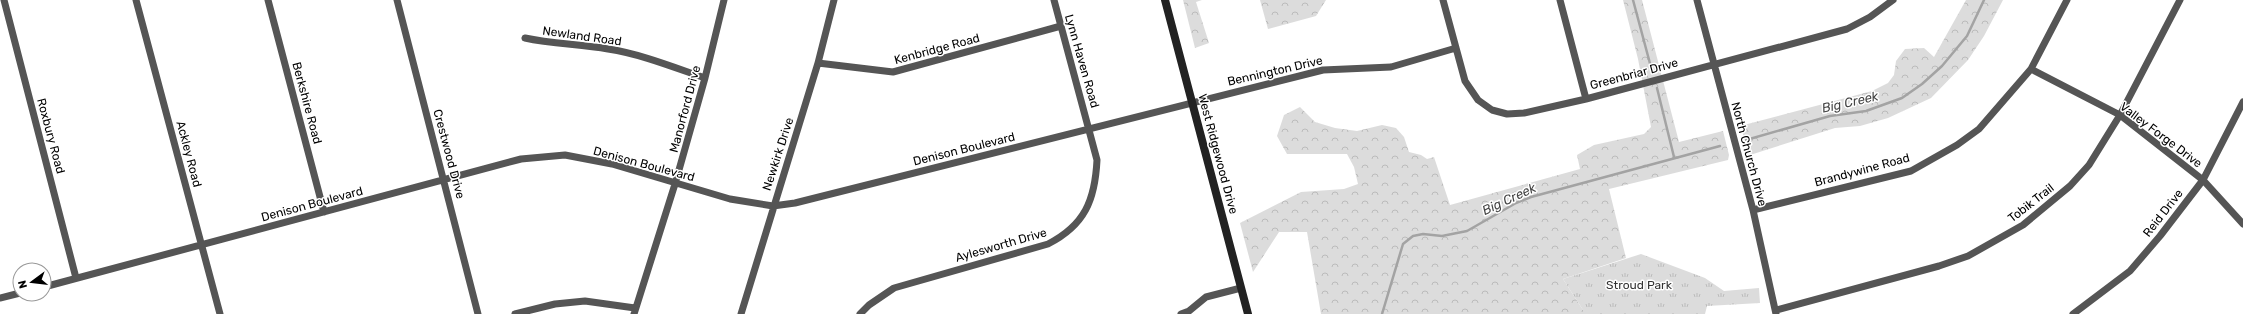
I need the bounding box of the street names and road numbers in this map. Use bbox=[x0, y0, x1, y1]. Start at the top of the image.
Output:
street label: Lynn Haven Road bbox=[1062, 13, 1102, 109]
street label: Newland Road bbox=[541, 24, 623, 48]
street label: Kenbridge Road bbox=[893, 31, 981, 67]
street label: Bennington Drive bbox=[1226, 53, 1324, 89]
street label: Greenbriar Drive bbox=[1588, 55, 1680, 92]
street label: Berkshire Road bbox=[289, 60, 325, 146]
street label: Manorford Drive bbox=[667, 64, 703, 154]
street label: West Ridgewood Drive bbox=[1195, 92, 1241, 216]
street label: Roxbury Road bbox=[34, 97, 68, 175]
street label: North Church Drive bbox=[1728, 100, 1770, 208]
street label: Valley Forge Drive bbox=[2117, 100, 2205, 171]
street label: Crestwood Drive bbox=[430, 108, 468, 201]
street label: Newkirk Drive bbox=[760, 115, 796, 192]
street label: Ackley Road bbox=[173, 119, 205, 189]
street label: Denison Boulevard bbox=[912, 130, 1016, 168]
street label: Denison Boulevard bbox=[592, 144, 696, 184]
street label: Brandywine Road bbox=[1813, 151, 1911, 189]
street label: Tobik Trail bbox=[2005, 181, 2057, 225]
street label: Denison Boulevard bbox=[260, 184, 364, 224]
street label: Reid Drive bbox=[2140, 186, 2186, 240]
street label: Aylesworth Drive bbox=[954, 225, 1049, 265]

